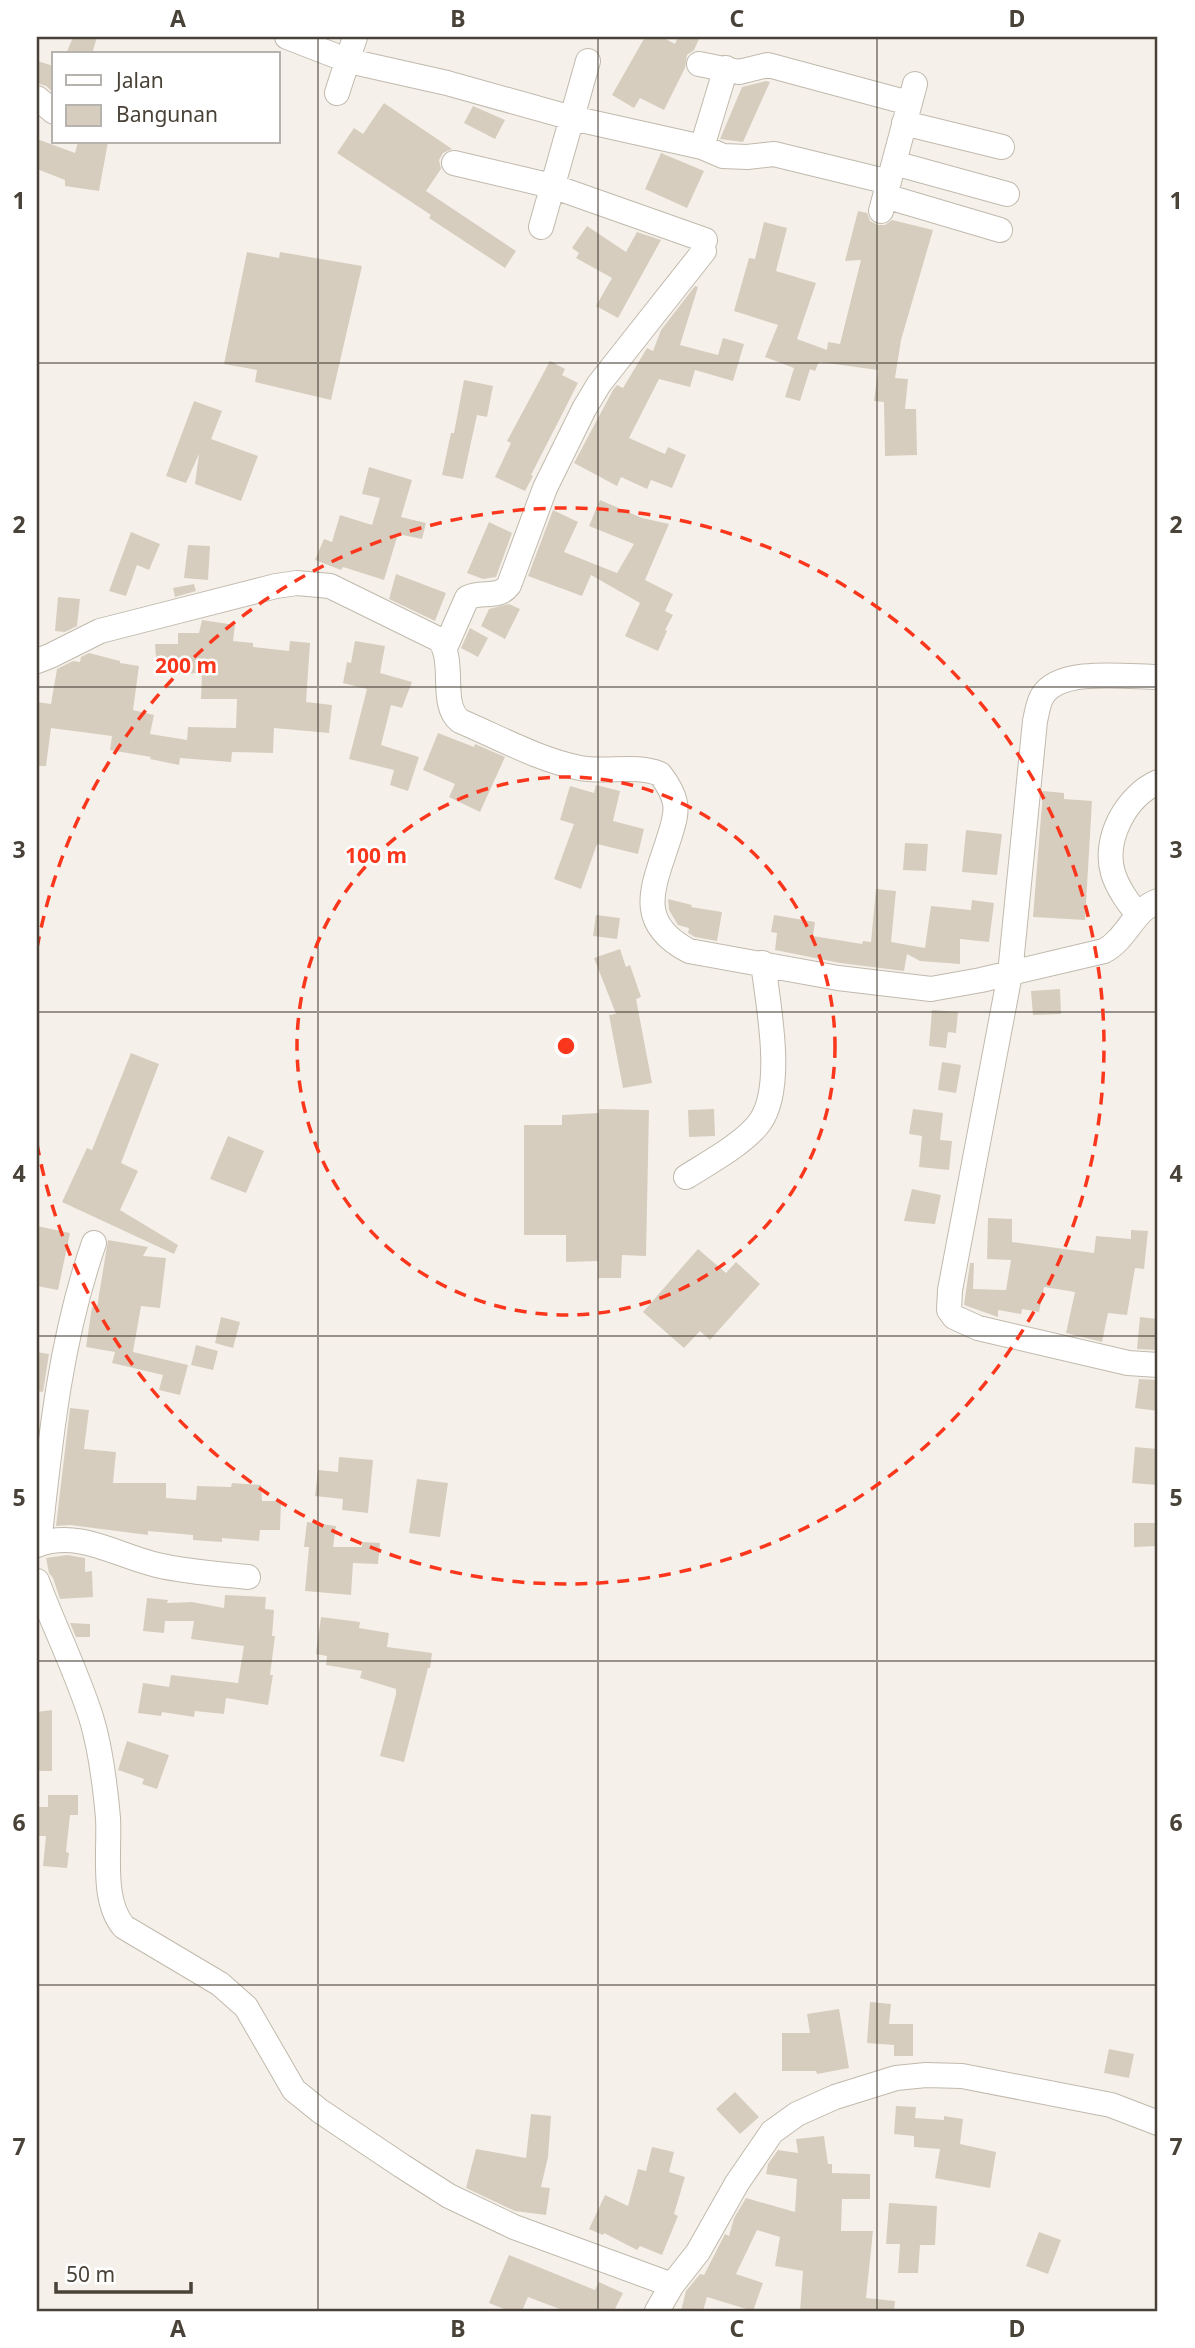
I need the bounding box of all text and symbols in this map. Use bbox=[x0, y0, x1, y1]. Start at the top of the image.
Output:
text: A bbox=[170, 2, 186, 34]
text: B bbox=[450, 2, 466, 34]
text: C bbox=[730, 2, 745, 34]
text: D bbox=[1009, 2, 1025, 34]
legend bbox=[52, 52, 280, 144]
text: Jalan bbox=[114, 66, 164, 94]
text: Bangunan bbox=[116, 100, 218, 128]
text: 1 bbox=[12, 184, 26, 216]
text: 1 bbox=[1169, 184, 1183, 216]
text: 2 bbox=[12, 508, 26, 540]
text: 2 bbox=[1169, 508, 1183, 540]
text: 200 m bbox=[155, 651, 217, 679]
text: 3 bbox=[12, 833, 26, 865]
text: 3 bbox=[1169, 833, 1183, 865]
text: 100 m bbox=[345, 841, 407, 869]
centre of rings bbox=[554, 1034, 578, 1058]
text: 4 bbox=[12, 1157, 26, 1189]
text: 4 bbox=[1169, 1157, 1183, 1189]
text: 5 bbox=[12, 1481, 26, 1513]
text: 5 bbox=[1169, 1481, 1183, 1513]
text: 6 bbox=[12, 1806, 26, 1838]
text: 6 bbox=[1169, 1806, 1183, 1838]
text: 7 bbox=[12, 2130, 26, 2162]
text: 7 bbox=[1169, 2130, 1183, 2162]
scale bar bbox=[56, 2250, 191, 2294]
text: 50 m bbox=[66, 2260, 115, 2288]
text: A bbox=[170, 2312, 186, 2344]
text: B bbox=[450, 2312, 466, 2344]
text: C bbox=[730, 2312, 745, 2344]
text: D bbox=[1009, 2312, 1025, 2344]

